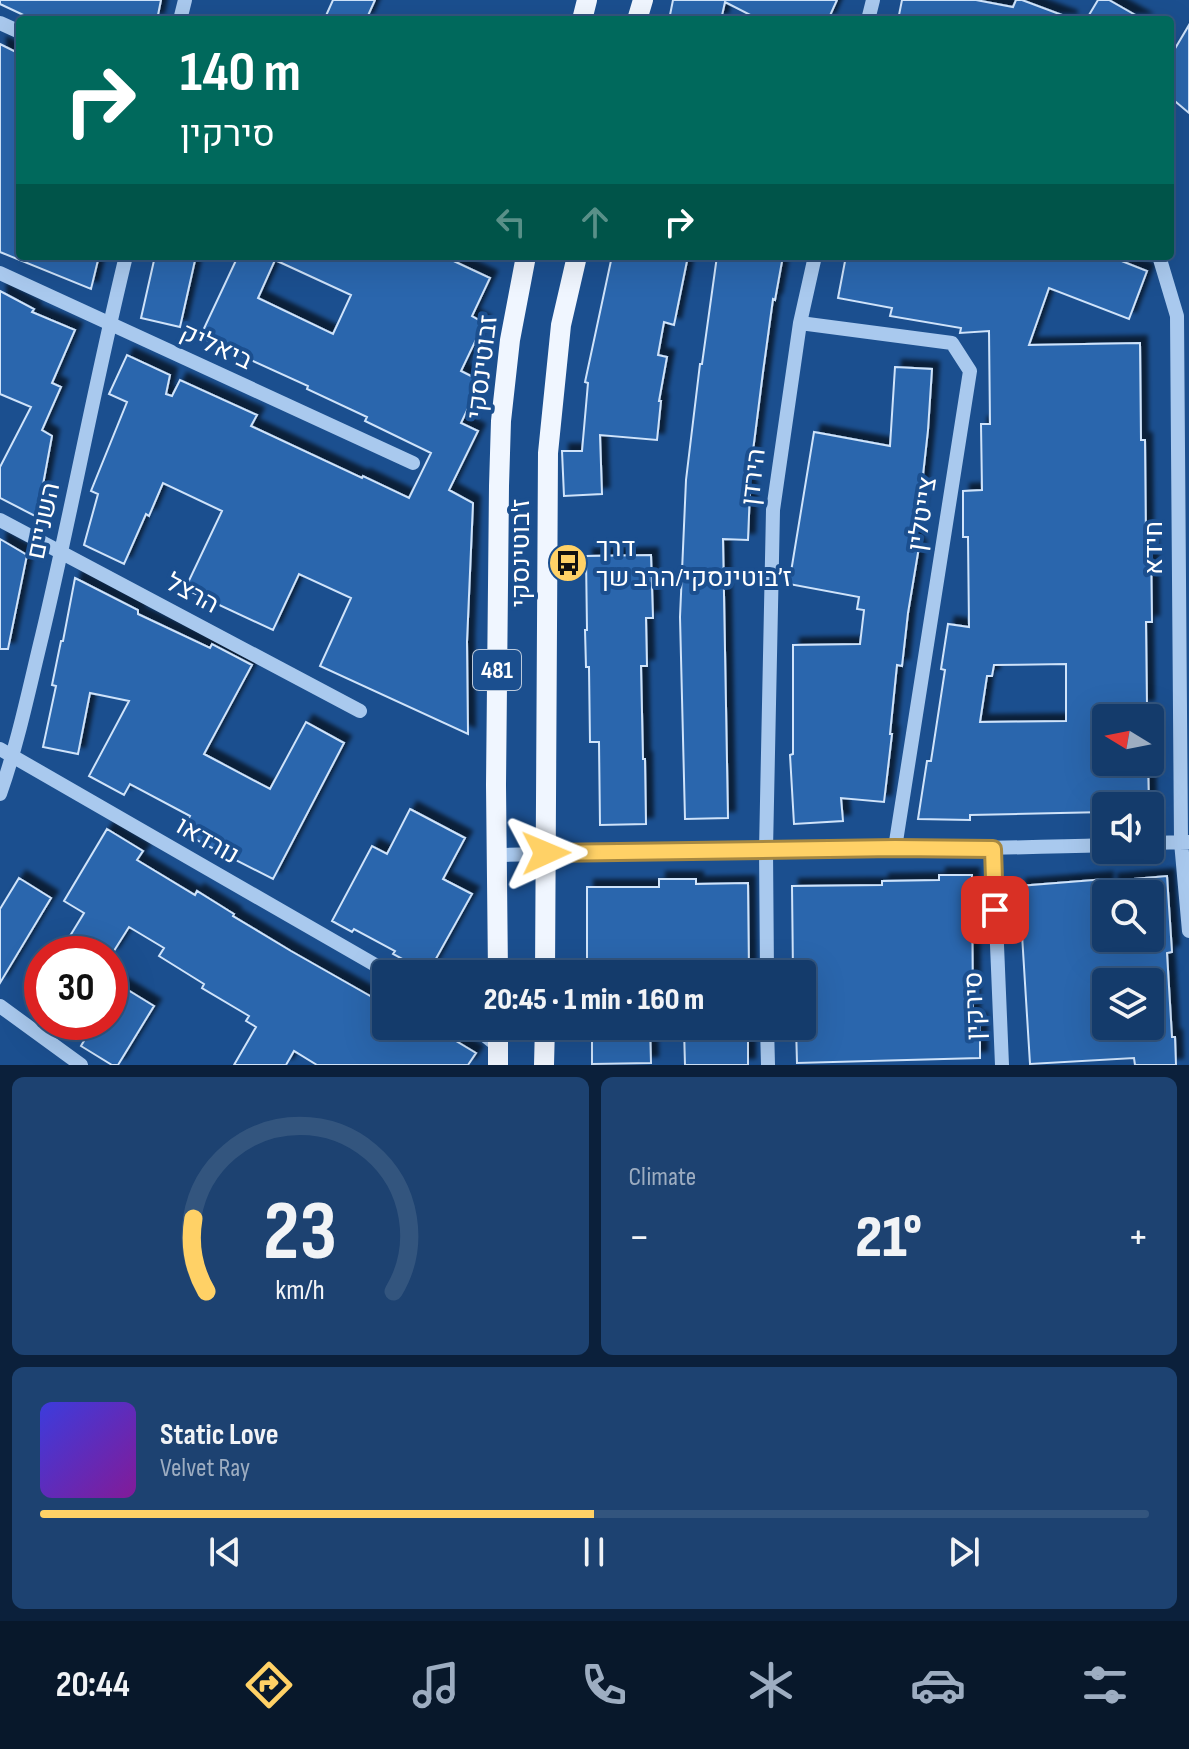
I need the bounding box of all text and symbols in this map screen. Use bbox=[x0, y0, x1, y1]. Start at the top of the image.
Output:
text: 140 m bbox=[180, 40, 301, 107]
icon: right bbox=[48, 48, 152, 152]
text: סירקין bbox=[180, 114, 275, 157]
icon: left bbox=[489, 200, 533, 244]
icon: ahead bbox=[573, 200, 617, 244]
icon: right bbox=[657, 200, 701, 244]
street label: זבוטינסקי bbox=[461, 313, 505, 421]
street label: ביאליק bbox=[175, 317, 257, 377]
street label: הירדן bbox=[735, 447, 773, 507]
street label: צייטלין bbox=[902, 475, 944, 553]
street label: השניים bbox=[21, 480, 67, 562]
street label: ז'בוטינסקי bbox=[506, 499, 537, 607]
street label: חידא bbox=[1139, 521, 1170, 575]
place label: דרך ז׳בוטינסקי/הרב שך bbox=[596, 533, 792, 594]
bus stop icon: דרך ז׳בוטינסקי/הרב שך bbox=[547, 542, 589, 584]
street label: הרצל bbox=[160, 567, 224, 621]
road number: 481 bbox=[473, 650, 521, 690]
north arrow bbox=[1092, 704, 1164, 776]
map controls bbox=[1092, 704, 1164, 1040]
button: sound bbox=[1092, 792, 1164, 864]
street label: נורדאו bbox=[170, 811, 244, 871]
position arrow bbox=[504, 811, 588, 895]
pin bbox=[961, 876, 1029, 944]
button: search bbox=[1092, 880, 1164, 952]
icon: arrive bbox=[973, 888, 1017, 932]
speed limit sign: 30 bbox=[24, 936, 128, 1040]
button: layers bbox=[1092, 968, 1164, 1040]
street label: סירקין bbox=[958, 971, 992, 1041]
text: 20:45 · 1 min · 160 m bbox=[484, 982, 704, 1018]
text: Climate bbox=[629, 1162, 696, 1193]
text: 23 bbox=[263, 1183, 337, 1283]
text: 21° bbox=[855, 1202, 922, 1274]
text: − bbox=[629, 1211, 650, 1264]
text: + bbox=[1127, 1211, 1149, 1264]
text: km/h bbox=[276, 1273, 325, 1308]
text: Static Love bbox=[160, 1417, 279, 1453]
text: Velvet Ray bbox=[160, 1453, 250, 1484]
icon: previous bbox=[203, 1530, 247, 1574]
icon: pause bbox=[572, 1530, 616, 1574]
icon: next bbox=[942, 1530, 986, 1574]
icon: directions bbox=[241, 1657, 297, 1713]
icon: music bbox=[408, 1657, 464, 1713]
icon: phone bbox=[576, 1657, 632, 1713]
icon: climate bbox=[743, 1657, 799, 1713]
icon: car bbox=[910, 1657, 966, 1713]
icon: filters bbox=[1077, 1657, 1133, 1713]
text: 20:44 bbox=[56, 1664, 130, 1707]

